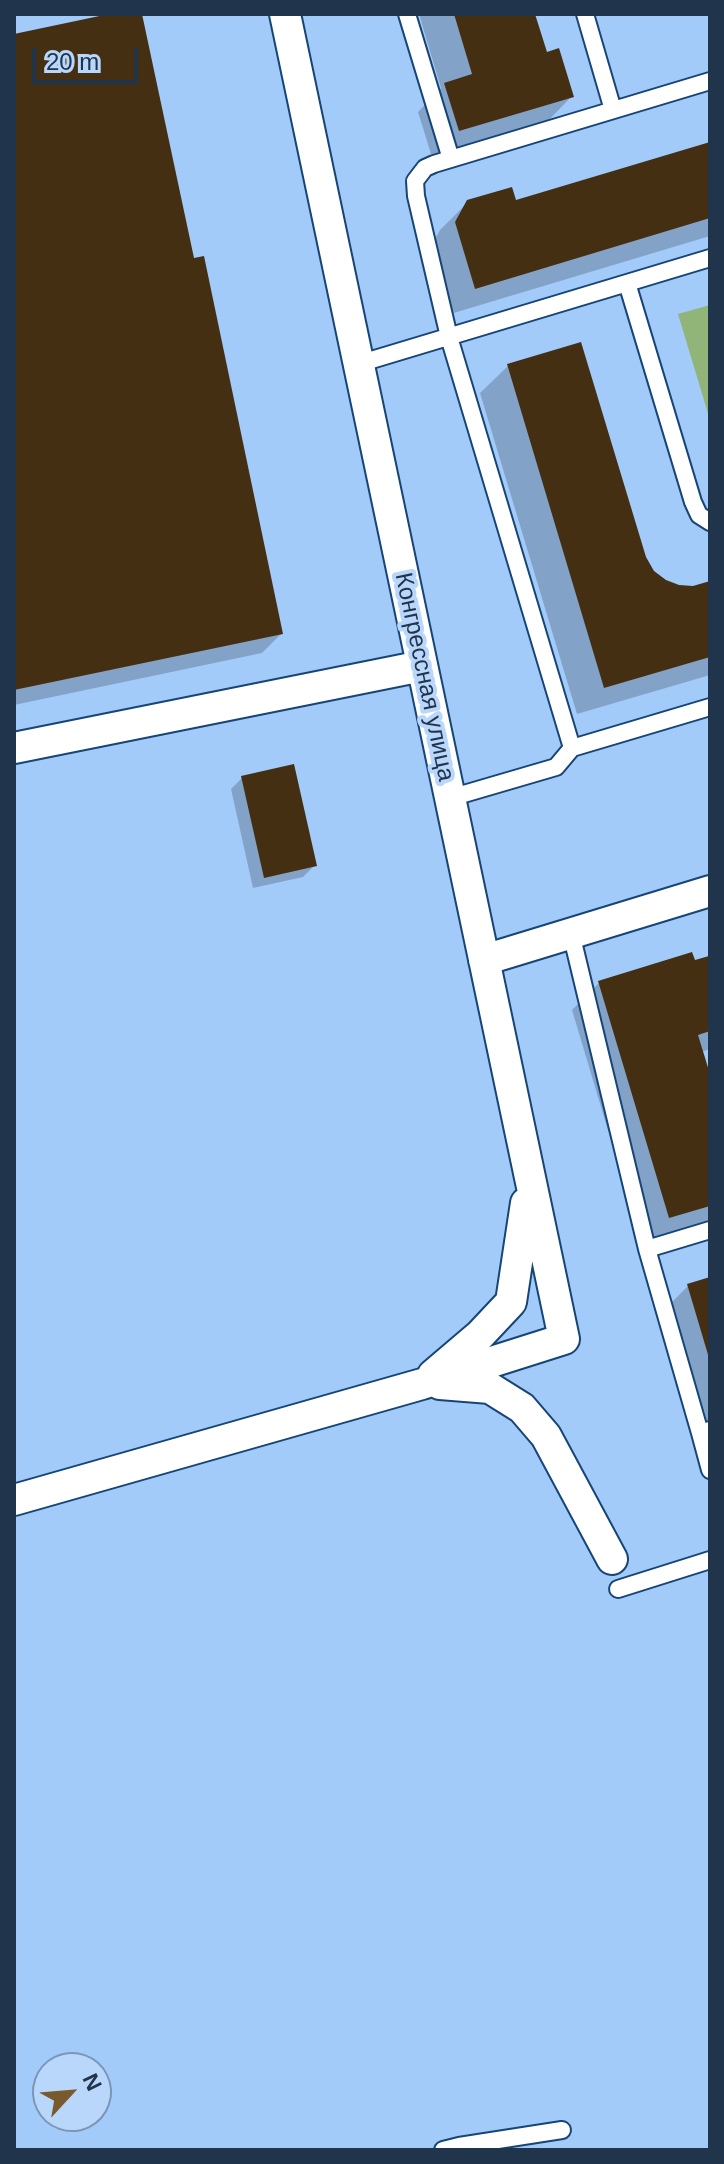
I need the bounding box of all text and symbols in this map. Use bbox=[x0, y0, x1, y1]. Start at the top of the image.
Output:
scale bar bbox=[36, 32, 142, 82]
text: 20 m bbox=[46, 48, 99, 75]
street label: Конгрессная улица bbox=[388, 570, 460, 784]
north arrow bbox=[32, 2052, 112, 2132]
text: N bbox=[78, 2070, 107, 2095]

